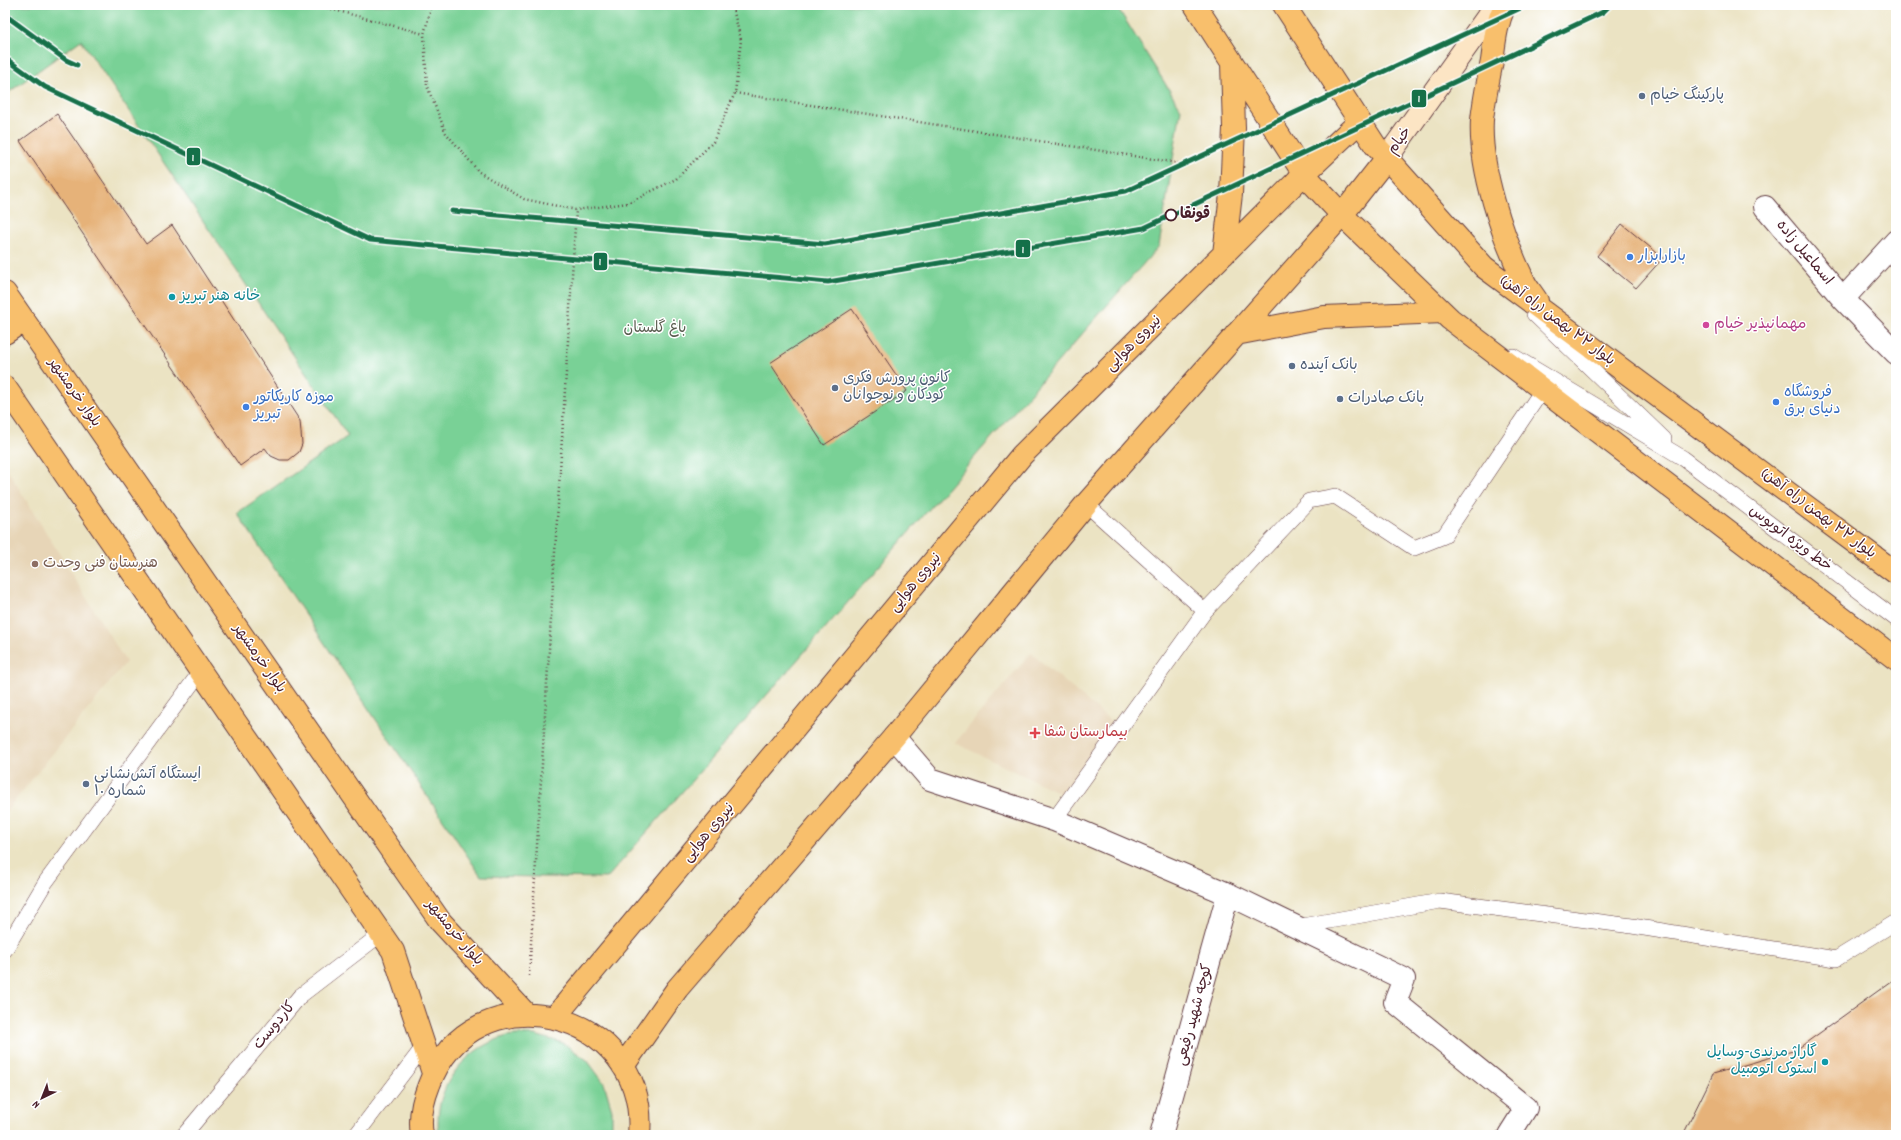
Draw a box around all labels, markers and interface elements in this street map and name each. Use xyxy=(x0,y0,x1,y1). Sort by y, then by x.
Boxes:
place label: پارکینگ خیام xyxy=(1650,85,1724,107)
line badge: 1 xyxy=(1411,89,1427,108)
marker: پارکینگ خیام xyxy=(1637,91,1647,101)
text: 1 xyxy=(1418,92,1420,108)
street label: خیام xyxy=(1382,123,1418,159)
line badge: 1 xyxy=(186,147,201,166)
text: 1 xyxy=(192,151,194,167)
place label: قونقا xyxy=(1180,204,1210,226)
marker: قونقا xyxy=(1164,208,1178,222)
street label: اسماعیل زاده xyxy=(1770,215,1838,291)
line badge: 1 xyxy=(1015,239,1031,258)
text: 1 xyxy=(1022,243,1024,259)
place label: بازارابزار xyxy=(1637,246,1686,268)
line badge: 1 xyxy=(593,252,608,271)
marker: بازارابزار xyxy=(1625,252,1635,262)
text: 1 xyxy=(599,255,601,271)
street label: بلوار ۲۲ بهمن (راه آهن) xyxy=(1495,270,1619,372)
place label: خانه هنر تبریز xyxy=(178,286,260,308)
marker: خانه هنر تبریز xyxy=(167,292,177,302)
street label: نیروی هوایی xyxy=(1101,311,1167,377)
place label: مهمانپذیر خیام xyxy=(1714,314,1806,336)
park label: باغ گلستان xyxy=(624,318,686,340)
marker: مهمانپذیر خیام xyxy=(1701,320,1711,330)
street label: بلوار خرمشهر xyxy=(41,352,106,432)
place label: بانک آینده xyxy=(1300,355,1358,377)
marker: بانک آینده xyxy=(1287,361,1297,371)
place label: کانون پرورش فکری کودکان و نوجوانان xyxy=(843,368,951,407)
place label: فروشگاه دنیای برق xyxy=(1784,382,1840,421)
marker: کانون پرورش فکری کودکان و نوجوانان xyxy=(830,383,840,393)
place label: موزه کاریکاتور تبریز xyxy=(252,387,334,426)
place label: بانک صادرات xyxy=(1348,388,1424,410)
marker: بانک صادرات xyxy=(1335,394,1345,404)
marker: فروشگاه دنیای برق xyxy=(1771,397,1781,407)
marker: موزه کاریکاتور تبریز xyxy=(241,402,251,412)
street label: بلوار ۲۲ بهمن (راه آهن) xyxy=(1756,463,1880,565)
street label: خط ویژه اتوبوس xyxy=(1744,500,1836,578)
street label: نیروی هوایی xyxy=(885,548,947,618)
place label: هنرستان فنی وحدت xyxy=(43,553,158,575)
marker: هنرستان فنی وحدت xyxy=(30,559,40,569)
street label: بلوار خرمشهر xyxy=(226,618,291,698)
place label: بیمارستان شفا xyxy=(1044,722,1128,744)
marker: بیمارستان شفا xyxy=(1029,727,1041,739)
place label: ایستگاه آتش‌نشانی شماره ۱۰ xyxy=(94,764,201,803)
marker: ایستگاه آتش‌نشانی شماره ۱۰ xyxy=(81,779,91,789)
street label: نیروی هوایی xyxy=(678,798,740,868)
street label: بلوار خرمشهر xyxy=(418,894,488,971)
street label: کوچه شهید رفیعی xyxy=(1171,962,1219,1068)
street label: کاردوست xyxy=(248,997,302,1055)
place label: گاراژ مرندی-وسایل استوک اتومبیل xyxy=(1707,1042,1817,1081)
marker: گاراژ مرندی-وسایل استوک اتومبیل xyxy=(1820,1057,1830,1067)
north arrow xyxy=(22,1078,62,1118)
text: N xyxy=(29,1096,44,1112)

